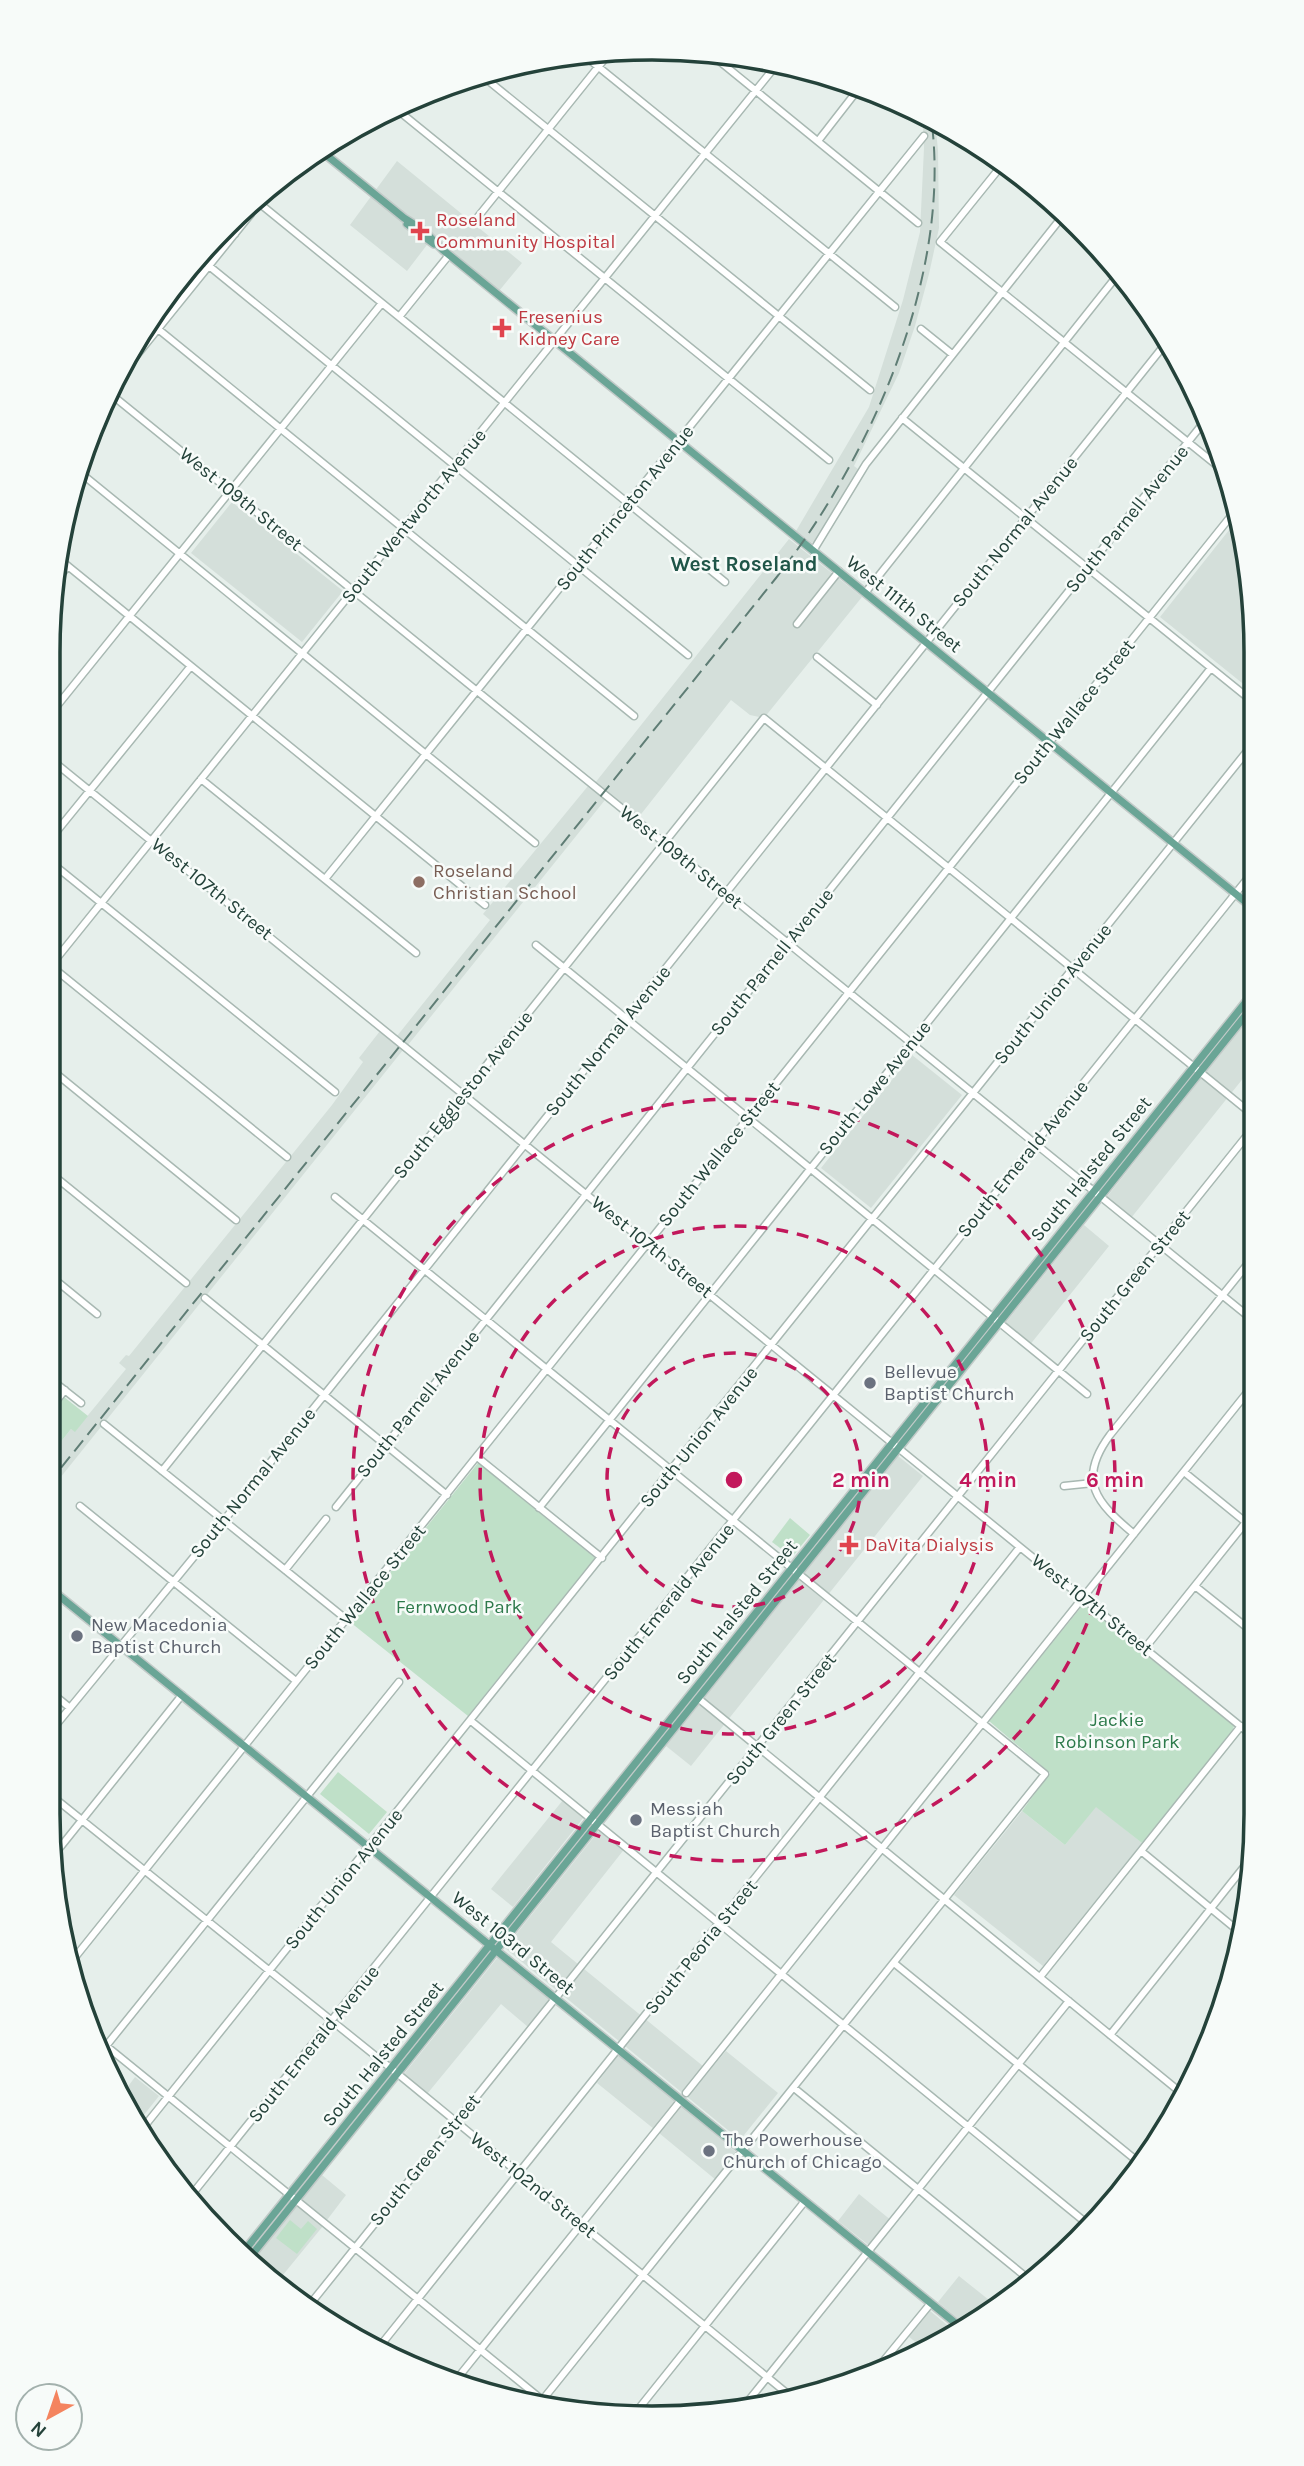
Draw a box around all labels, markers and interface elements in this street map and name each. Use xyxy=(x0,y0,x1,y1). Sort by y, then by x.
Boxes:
place label: Roseland Community Hospital xyxy=(436,209,615,253)
marker: Roseland Community Hospital xyxy=(410,221,430,241)
place label: Fresenius Kidney Care xyxy=(518,306,620,350)
marker: Fresenius Kidney Care xyxy=(492,318,512,338)
street label: South Princeton Avenue xyxy=(551,421,699,595)
street label: South Wentworth Avenue xyxy=(337,424,491,608)
street label: South Parnell Avenue xyxy=(1061,441,1193,597)
street label: West 109th Street xyxy=(175,443,307,555)
street label: South Normal Avenue xyxy=(948,452,1082,612)
street label: West 111th Street xyxy=(842,551,966,657)
district label: West Roseland xyxy=(670,552,818,576)
street label: South Wallace Street xyxy=(1009,635,1139,789)
street label: West 109th Street xyxy=(615,801,747,913)
street label: West 107th Street xyxy=(147,833,277,945)
place label: Roseland Christian School xyxy=(433,860,577,904)
marker: Roseland Christian School xyxy=(411,874,427,890)
street label: South Parnell Avenue xyxy=(706,884,838,1040)
street label: South Union Avenue xyxy=(989,919,1117,1069)
street label: South Normal Avenue xyxy=(541,961,675,1121)
street label: South Eggleston Avenue xyxy=(388,1007,538,1183)
street label: South Lowe Avenue xyxy=(814,1016,936,1160)
street label: South Emerald Avenue xyxy=(953,1076,1093,1242)
street label: South Wallace Street xyxy=(654,1077,784,1231)
street label: South Halsted Street xyxy=(1026,1092,1156,1246)
street label: West 107th Street xyxy=(587,1191,717,1303)
street label: South Green Street xyxy=(1075,1206,1195,1346)
street label: South Parnell Avenue xyxy=(352,1326,484,1482)
place label: Bellevue Baptist Church xyxy=(884,1361,1015,1405)
street label: South Union Avenue xyxy=(635,1362,763,1512)
marker: Bellevue Baptist Church xyxy=(862,1375,878,1391)
street label: South Normal Avenue xyxy=(186,1403,320,1563)
centre of rings xyxy=(722,1468,746,1492)
text: 2 min xyxy=(832,1468,890,1492)
text: 4 min xyxy=(959,1468,1017,1492)
text: 6 min xyxy=(1086,1468,1144,1492)
street label: South Emerald Avenue xyxy=(599,1519,739,1685)
street label: South Wallace Street xyxy=(300,1520,430,1674)
place label: DaVita Dialysis xyxy=(865,1534,994,1556)
street label: South Halsted Street xyxy=(672,1535,802,1689)
marker: DaVita Dialysis xyxy=(839,1535,859,1555)
street label: West 107th Street xyxy=(1027,1549,1157,1661)
park label: Fernwood Park xyxy=(396,1596,522,1618)
place label: New Macedonia Baptist Church xyxy=(91,1614,227,1658)
marker: New Macedonia Baptist Church xyxy=(69,1628,85,1644)
street label: South Green Street xyxy=(721,1649,841,1789)
park label: Jackie Robinson Park xyxy=(1054,1709,1180,1753)
place label: Messiah Baptist Church xyxy=(650,1798,781,1842)
street label: South Union Avenue xyxy=(280,1804,408,1954)
marker: Messiah Baptist Church xyxy=(628,1812,644,1828)
street label: South Peoria Street xyxy=(640,1875,762,2019)
street label: West 103rd Street xyxy=(447,1887,579,1999)
street label: South Emerald Avenue xyxy=(244,1961,384,2127)
street label: South Halsted Street xyxy=(318,1977,448,2131)
street label: South Green Street xyxy=(365,2090,485,2230)
street label: West 102nd Street xyxy=(466,2127,600,2243)
place label: The Powerhouse Church of Chicago xyxy=(723,2129,882,2173)
marker: The Powerhouse Church of Chicago xyxy=(701,2143,717,2159)
north arrow xyxy=(14,2382,84,2452)
text: N xyxy=(26,2416,51,2442)

